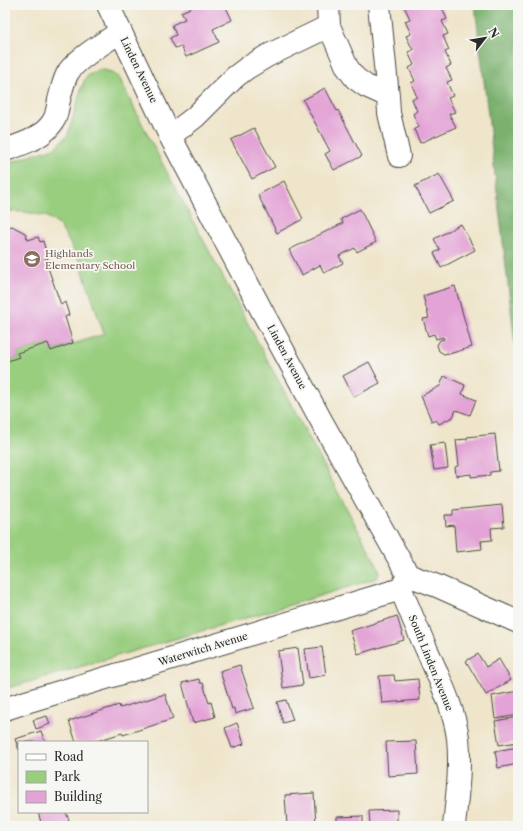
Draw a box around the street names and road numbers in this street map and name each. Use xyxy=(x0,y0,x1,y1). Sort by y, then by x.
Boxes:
street label: Linden Avenue xyxy=(117,35,161,105)
street label: Linden Avenue xyxy=(264,322,310,392)
street label: South Linden Avenue xyxy=(406,613,456,713)
street label: Waterwitch Avenue xyxy=(156,629,250,669)

